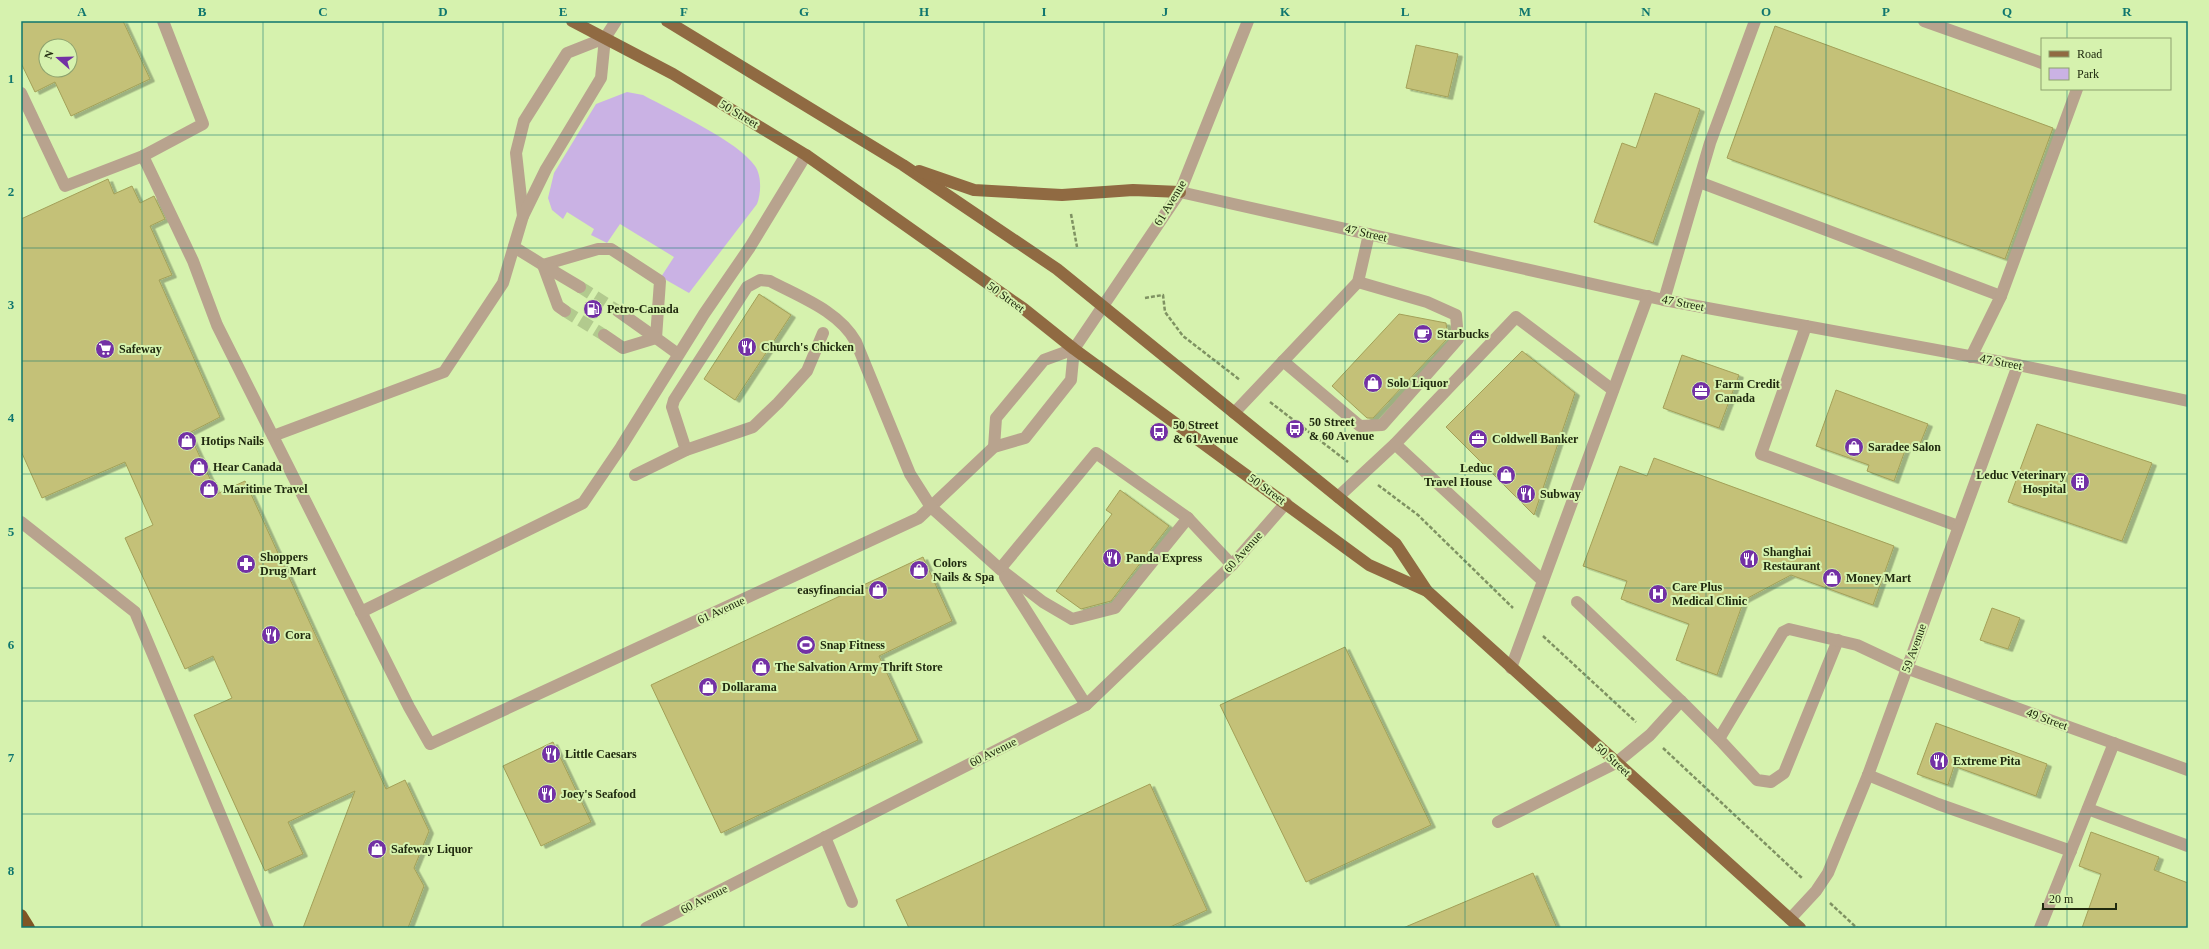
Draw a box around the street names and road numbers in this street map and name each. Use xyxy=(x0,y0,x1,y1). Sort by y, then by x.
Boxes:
street label: 50 Street xyxy=(717,97,762,131)
street label: 61 Avenue xyxy=(1151,178,1189,228)
street label: 47 Street xyxy=(1343,221,1389,245)
street label: 50 Street xyxy=(984,279,1028,316)
street label: 47 Street xyxy=(1661,292,1706,314)
street label: 47 Street xyxy=(1979,351,2024,373)
street label: 50 Street xyxy=(1245,471,1289,508)
street label: 60 Avenue xyxy=(1221,528,1265,576)
street label: 61 Avenue xyxy=(695,593,747,627)
street label: 59 Avenue xyxy=(1899,622,1929,674)
street label: 49 Street xyxy=(2024,705,2070,733)
street label: 60 Avenue xyxy=(967,734,1019,770)
street label: 50 Street xyxy=(1592,740,1634,780)
street label: 60 Avenue xyxy=(678,881,730,917)

